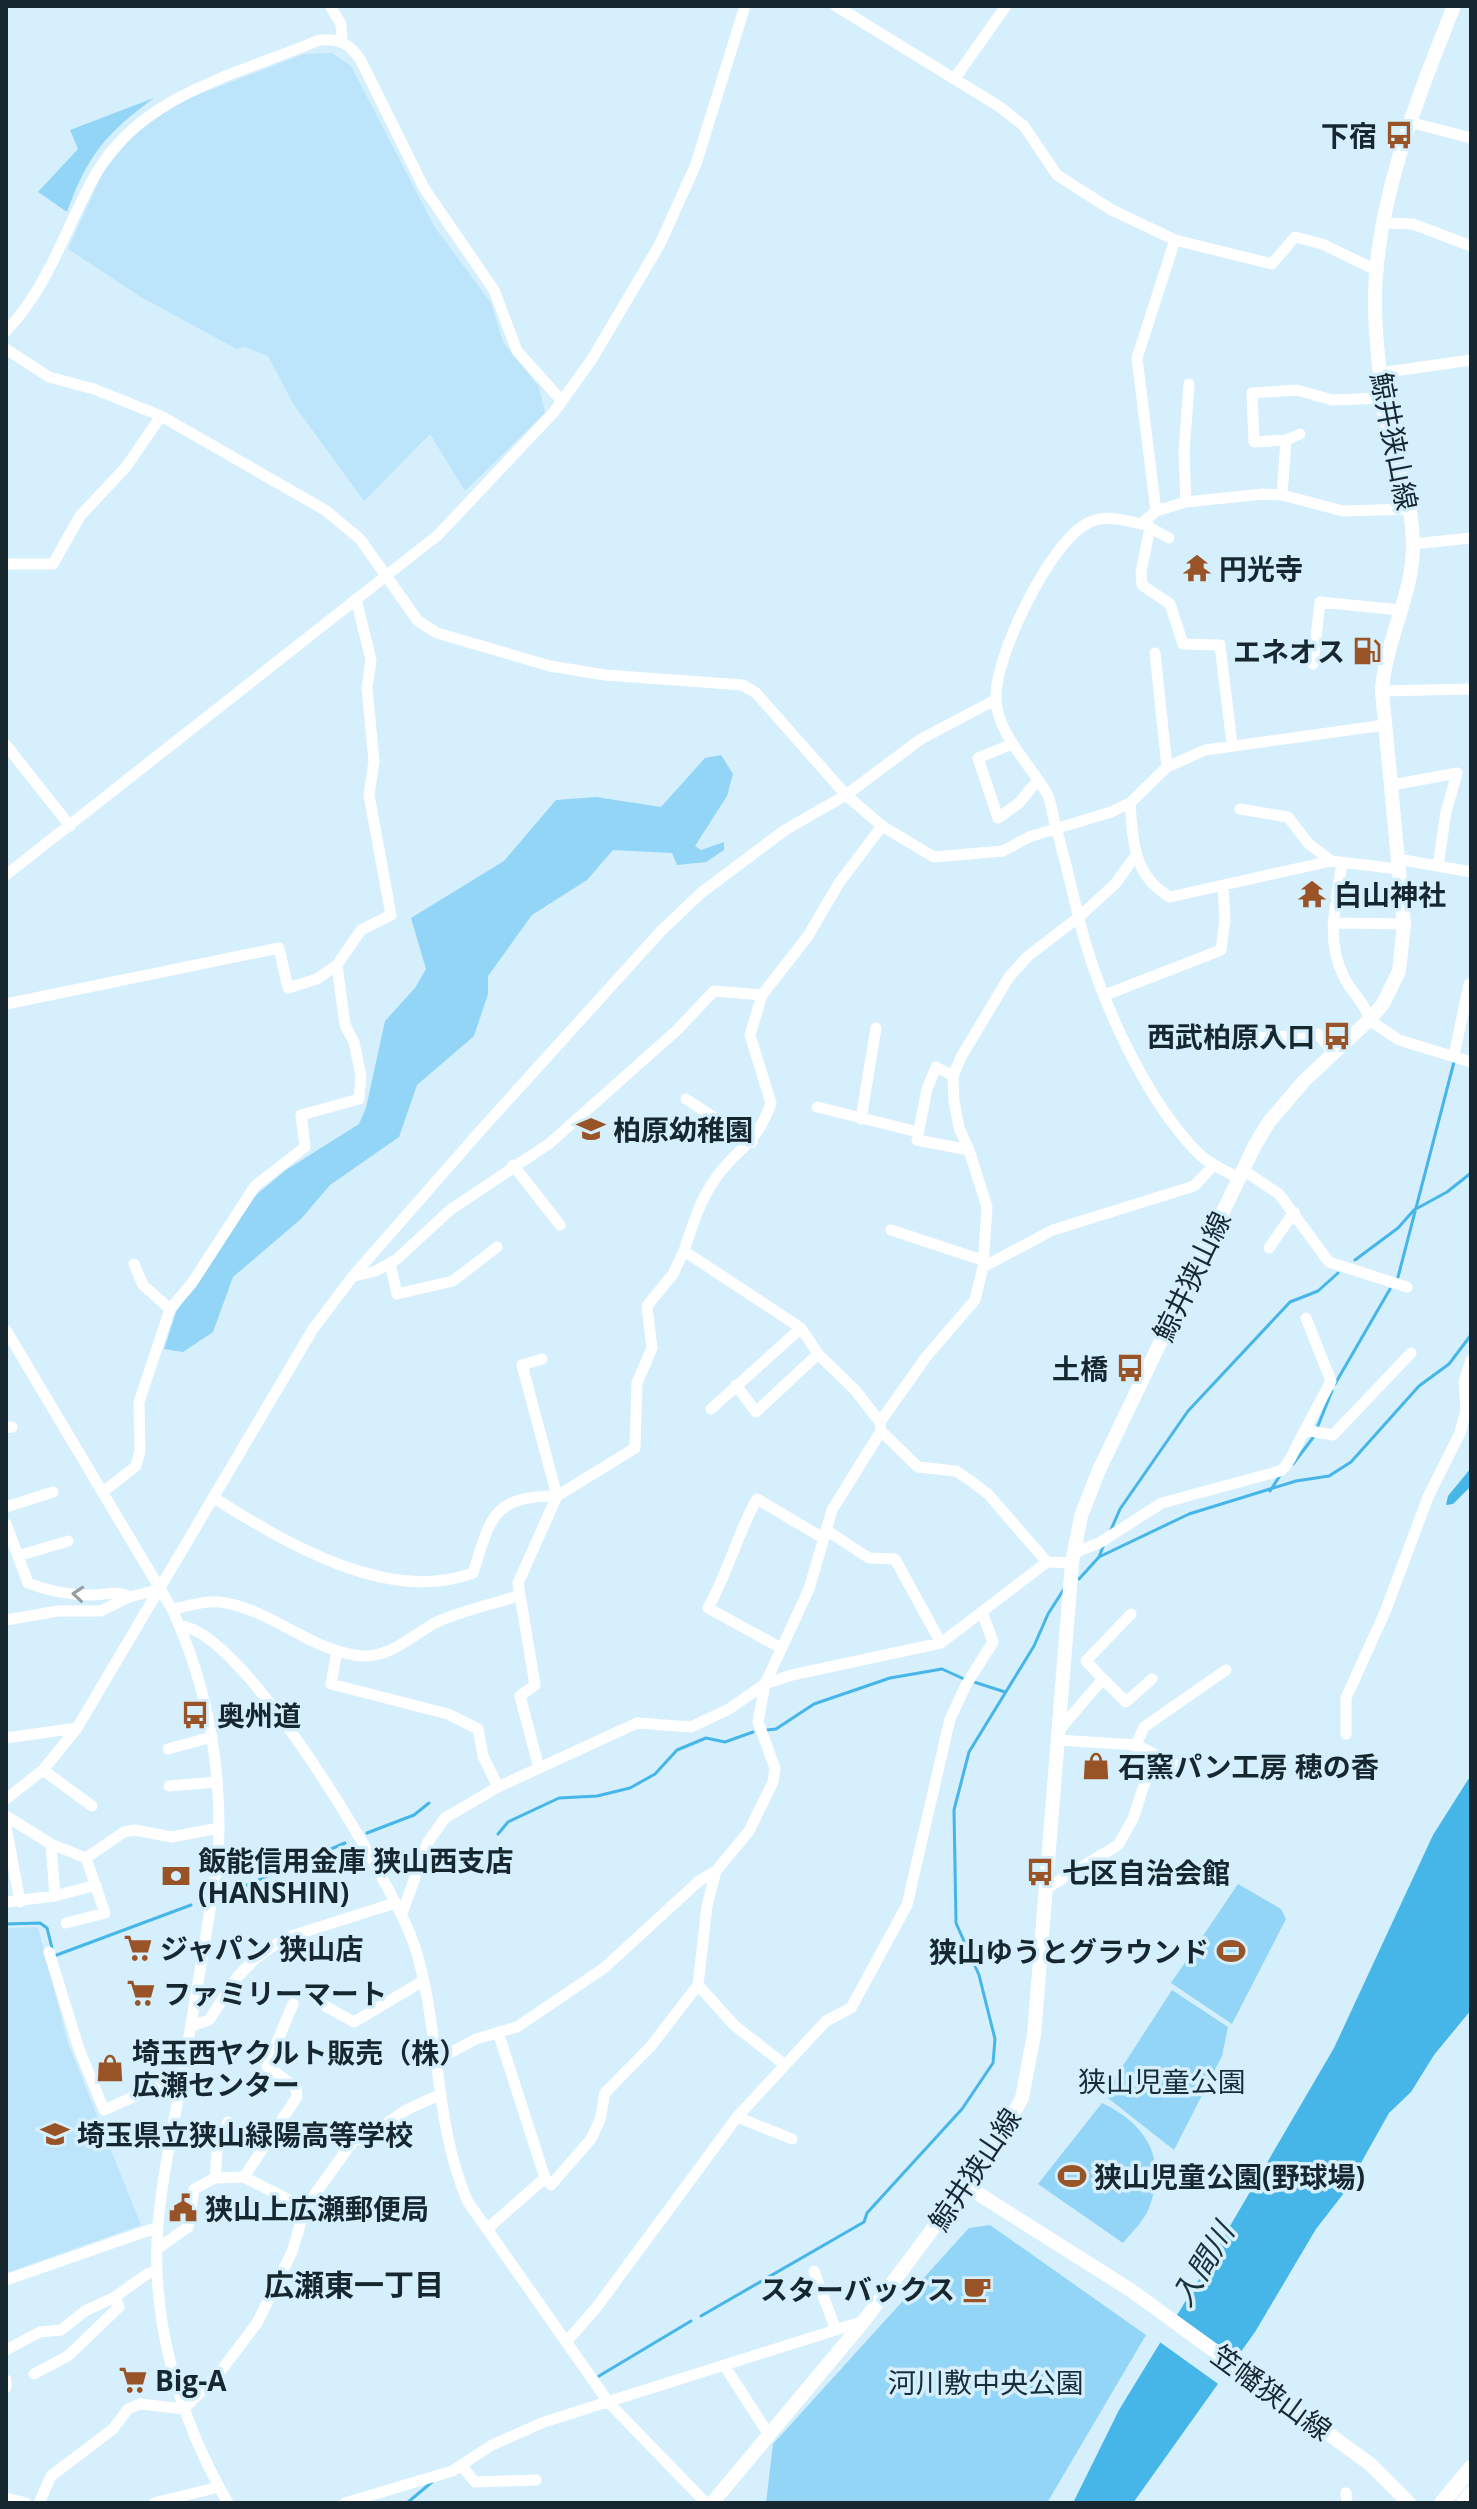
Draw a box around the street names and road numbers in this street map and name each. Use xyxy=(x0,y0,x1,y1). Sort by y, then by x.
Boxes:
street label: 鯨井狭山線 xyxy=(1363,369,1427,513)
street label: 鯨井狭山線 xyxy=(1143,1205,1239,1347)
street label: 鯨井狭山線 xyxy=(919,2100,1029,2238)
street label: 笠幡狭山線 xyxy=(1204,2335,1340,2449)

